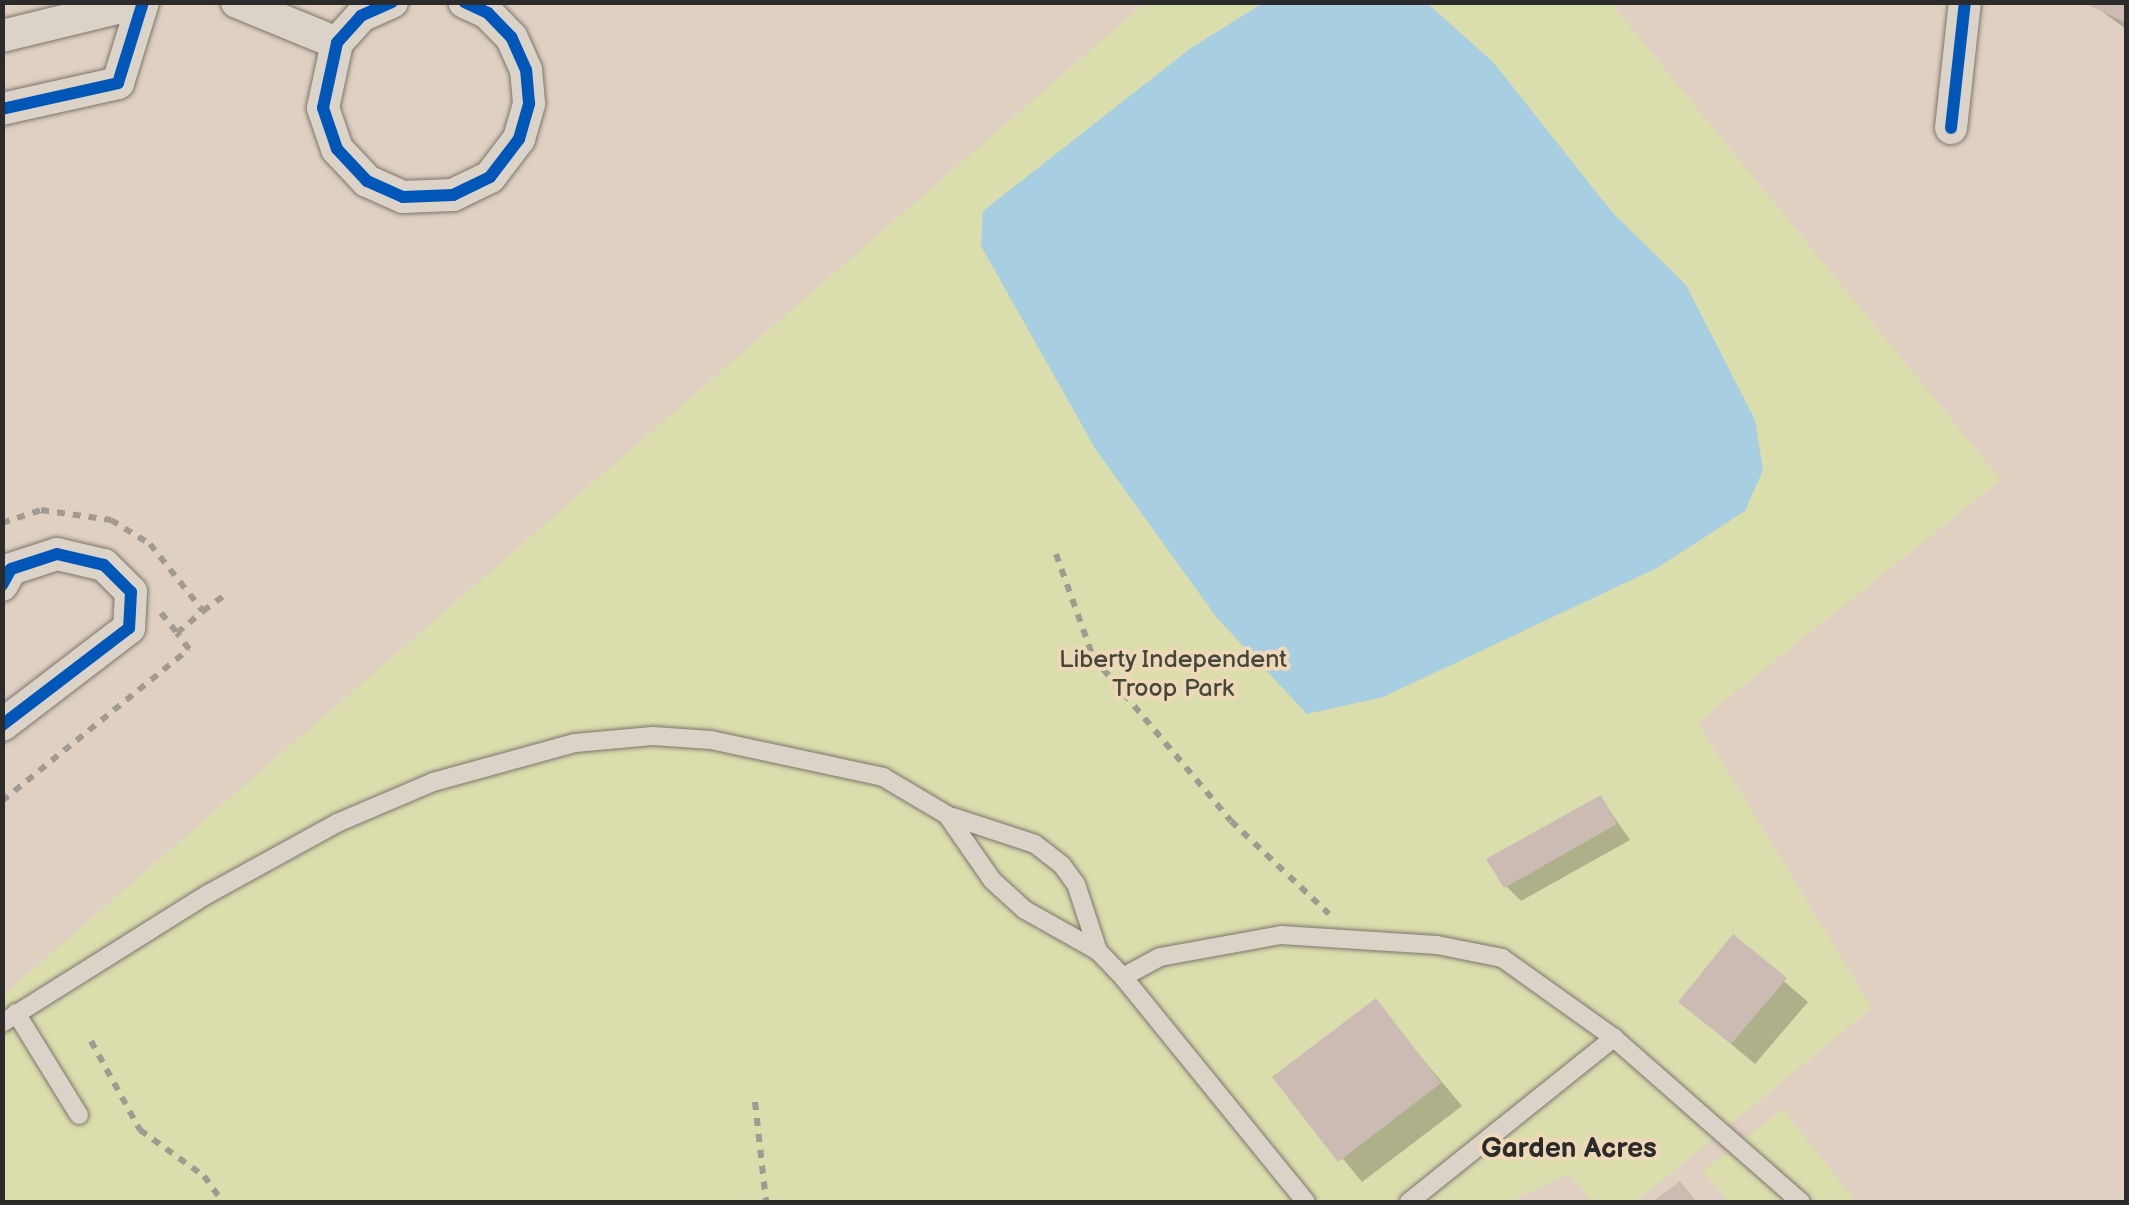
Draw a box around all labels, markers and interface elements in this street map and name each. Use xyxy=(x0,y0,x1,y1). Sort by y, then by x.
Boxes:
park label: Liberty Independent Troop Park xyxy=(1058,646,1288,705)
district label: Garden Acres xyxy=(1481,1132,1657,1166)

